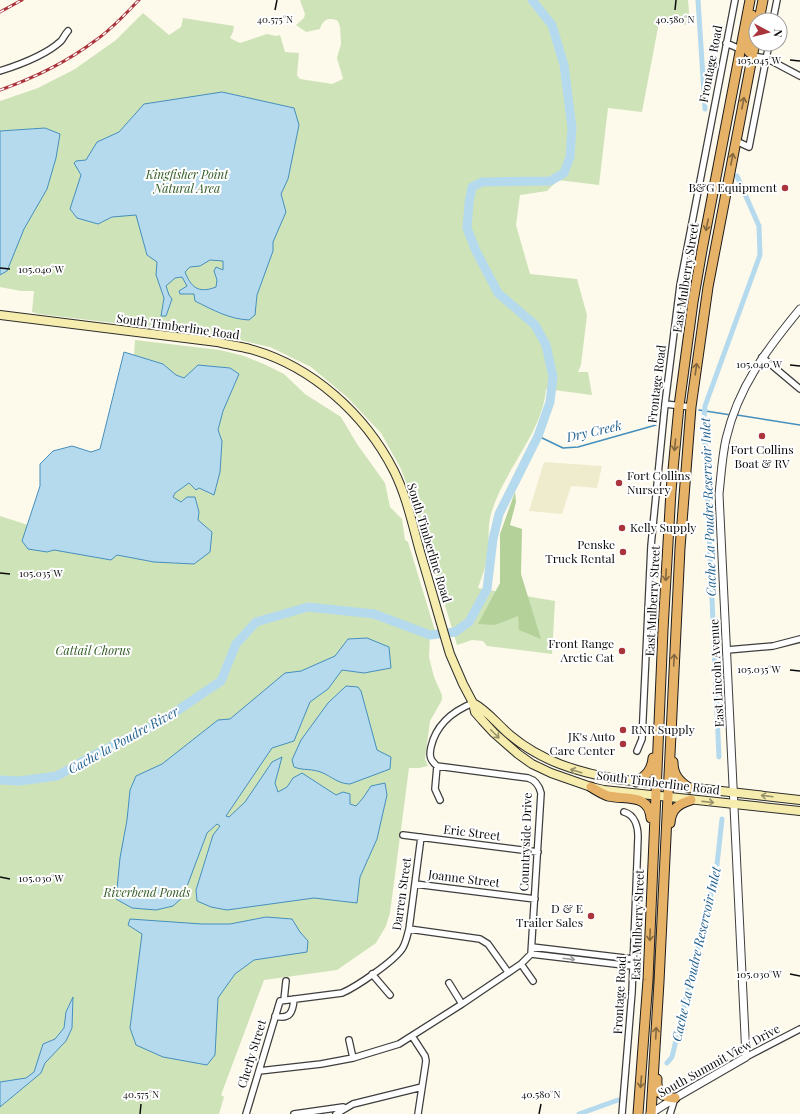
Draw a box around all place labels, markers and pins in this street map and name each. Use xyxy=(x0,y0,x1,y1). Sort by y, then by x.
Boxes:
place label: B&G Equipment xyxy=(688,179,778,195)
marker: B&G Equipment xyxy=(780,183,790,193)
marker: Fort Collins Boat & RV xyxy=(757,431,767,441)
place label: Fort Collins Boat & RV xyxy=(730,441,794,471)
place label: Fort Collins Nursery xyxy=(627,467,690,497)
marker: Fort Collins Nursery xyxy=(614,478,624,488)
place label: Kelly Supply xyxy=(630,519,696,535)
marker: Kelly Supply xyxy=(617,523,627,533)
place label: Penske Truck Rental xyxy=(545,536,616,566)
marker: Penske Truck Rental xyxy=(618,547,628,557)
place label: Front Range Arctic Cat xyxy=(548,635,615,665)
marker: Front Range Arctic Cat xyxy=(617,646,627,656)
place label: RNR Supply xyxy=(631,721,695,737)
marker: RNR Supply xyxy=(618,725,628,735)
place label: JK's Auto Care Center xyxy=(549,728,616,758)
marker: JK's Auto Care Center xyxy=(618,739,628,749)
place label: D & E Trailer Sales xyxy=(516,900,583,930)
marker: D & E Trailer Sales xyxy=(586,911,596,921)

